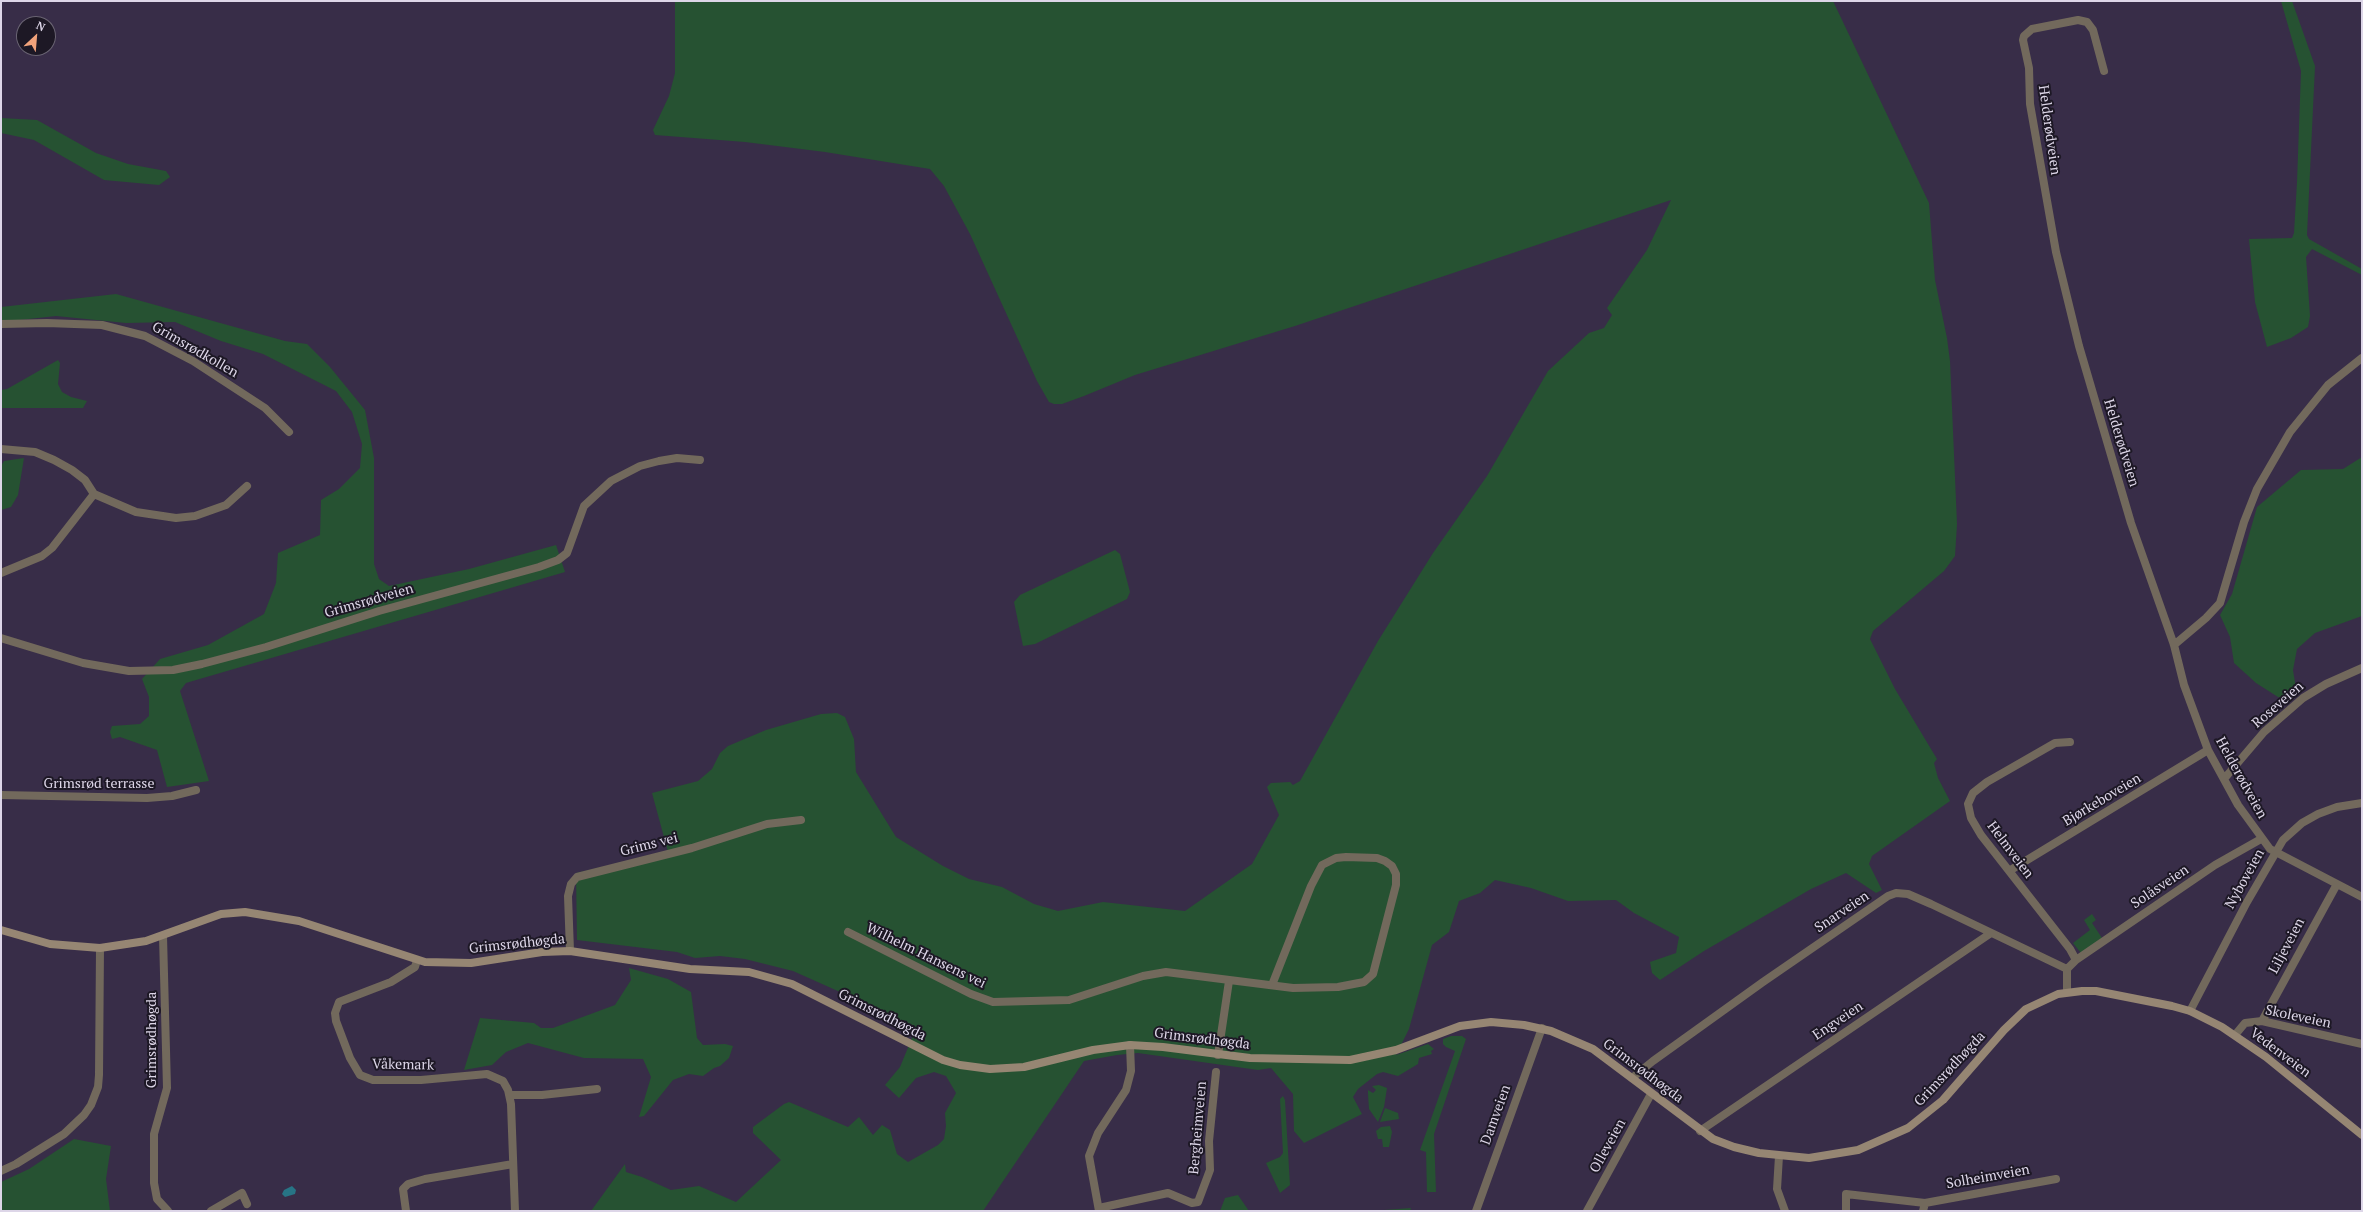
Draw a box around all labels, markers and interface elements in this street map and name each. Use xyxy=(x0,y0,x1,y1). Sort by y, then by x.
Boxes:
north arrow xyxy=(16,16,56,56)
text: N xyxy=(34,18,48,34)
street label: Helderødveien xyxy=(2034,84,2064,176)
street label: Grimsrødkollen xyxy=(149,319,241,381)
street label: Helderødveien xyxy=(2100,397,2142,489)
street label: Grimsrødveien xyxy=(323,580,415,622)
street label: Roseveien xyxy=(2249,678,2307,732)
street label: Helderødveien xyxy=(2212,734,2270,822)
street label: Bjørkeboveien xyxy=(2060,770,2144,830)
street label: Grimsrød terrasse xyxy=(44,776,154,792)
street label: Helmveien xyxy=(1983,818,2037,882)
street label: Grims vei xyxy=(618,830,680,860)
street label: Nyboveien xyxy=(2222,846,2268,912)
street label: Solåsveien xyxy=(2128,862,2192,912)
street label: Snarveien xyxy=(1812,888,1872,936)
street label: Liljeveien xyxy=(2265,915,2309,977)
street label: Wilhelm Hansens vei xyxy=(863,920,989,992)
street label: Grimsrødhøgda xyxy=(468,931,566,957)
street label: Grimsrødhøgda xyxy=(835,986,929,1044)
street label: Grimsrødhøgda xyxy=(144,992,160,1088)
street label: Engveien xyxy=(1810,998,1866,1044)
street label: Skoleveien xyxy=(2264,1002,2332,1032)
street label: Grimsrødhøgda xyxy=(1153,1025,1251,1053)
street label: Vedenveien xyxy=(2246,1025,2314,1081)
street label: Grimsrødhøgda xyxy=(1911,1028,1989,1110)
street label: Grimsrødhøgda xyxy=(1599,1035,1687,1107)
street label: Våkemark xyxy=(372,1056,434,1074)
street label: Bergheimveien xyxy=(1186,1081,1210,1175)
street label: Damveien xyxy=(1477,1083,1515,1147)
street label: Olleveien xyxy=(1586,1116,1630,1176)
street label: Solheimveien xyxy=(1945,1161,2031,1193)

